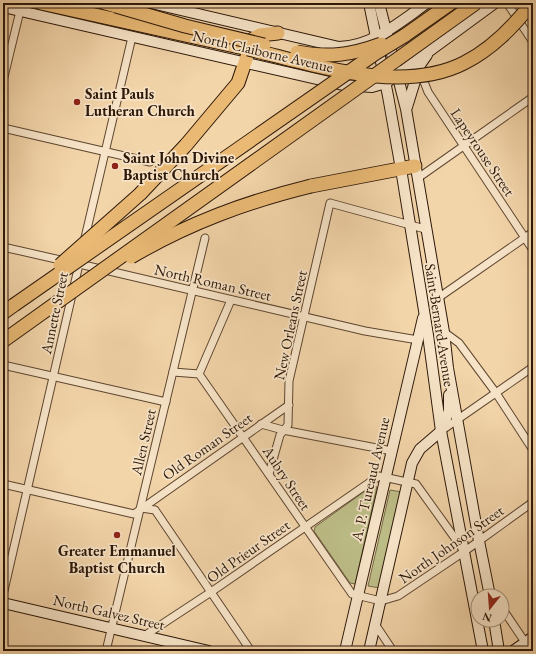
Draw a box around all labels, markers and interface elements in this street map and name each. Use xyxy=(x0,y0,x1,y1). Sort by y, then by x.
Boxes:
street label: North Claiborne Avenue xyxy=(191,26,335,76)
place label: Saint Pauls Lutheran Church xyxy=(85,84,195,120)
marker: Saint Pauls Lutheran Church xyxy=(72,97,82,107)
street label: Lapeyrouse Street xyxy=(447,104,520,200)
place label: Saint John Divine Baptist Church xyxy=(123,148,234,184)
marker: Saint John Divine Baptist Church xyxy=(110,161,120,171)
street label: North Roman Street xyxy=(153,259,274,305)
street label: Saint Bernard Avenue xyxy=(421,262,459,388)
street label: New Orleans Street xyxy=(269,268,311,382)
street label: Annette Street xyxy=(36,270,72,357)
street label: Allen Street xyxy=(126,407,160,478)
street label: Old Roman Street xyxy=(158,408,256,484)
street label: A. P. Tureaud Avenue xyxy=(346,415,394,544)
street label: Aubry Street xyxy=(258,441,316,514)
street label: North Johnson Street xyxy=(395,501,507,587)
street label: Old Prieur Street xyxy=(203,515,294,587)
marker: Greater Emmanuel Baptist Church xyxy=(112,530,122,540)
place label: Greater Emmanuel Baptist Church xyxy=(58,541,177,577)
north arrow xyxy=(470,588,510,628)
street label: North Galvez Street xyxy=(51,590,167,634)
text: N xyxy=(481,610,493,626)

